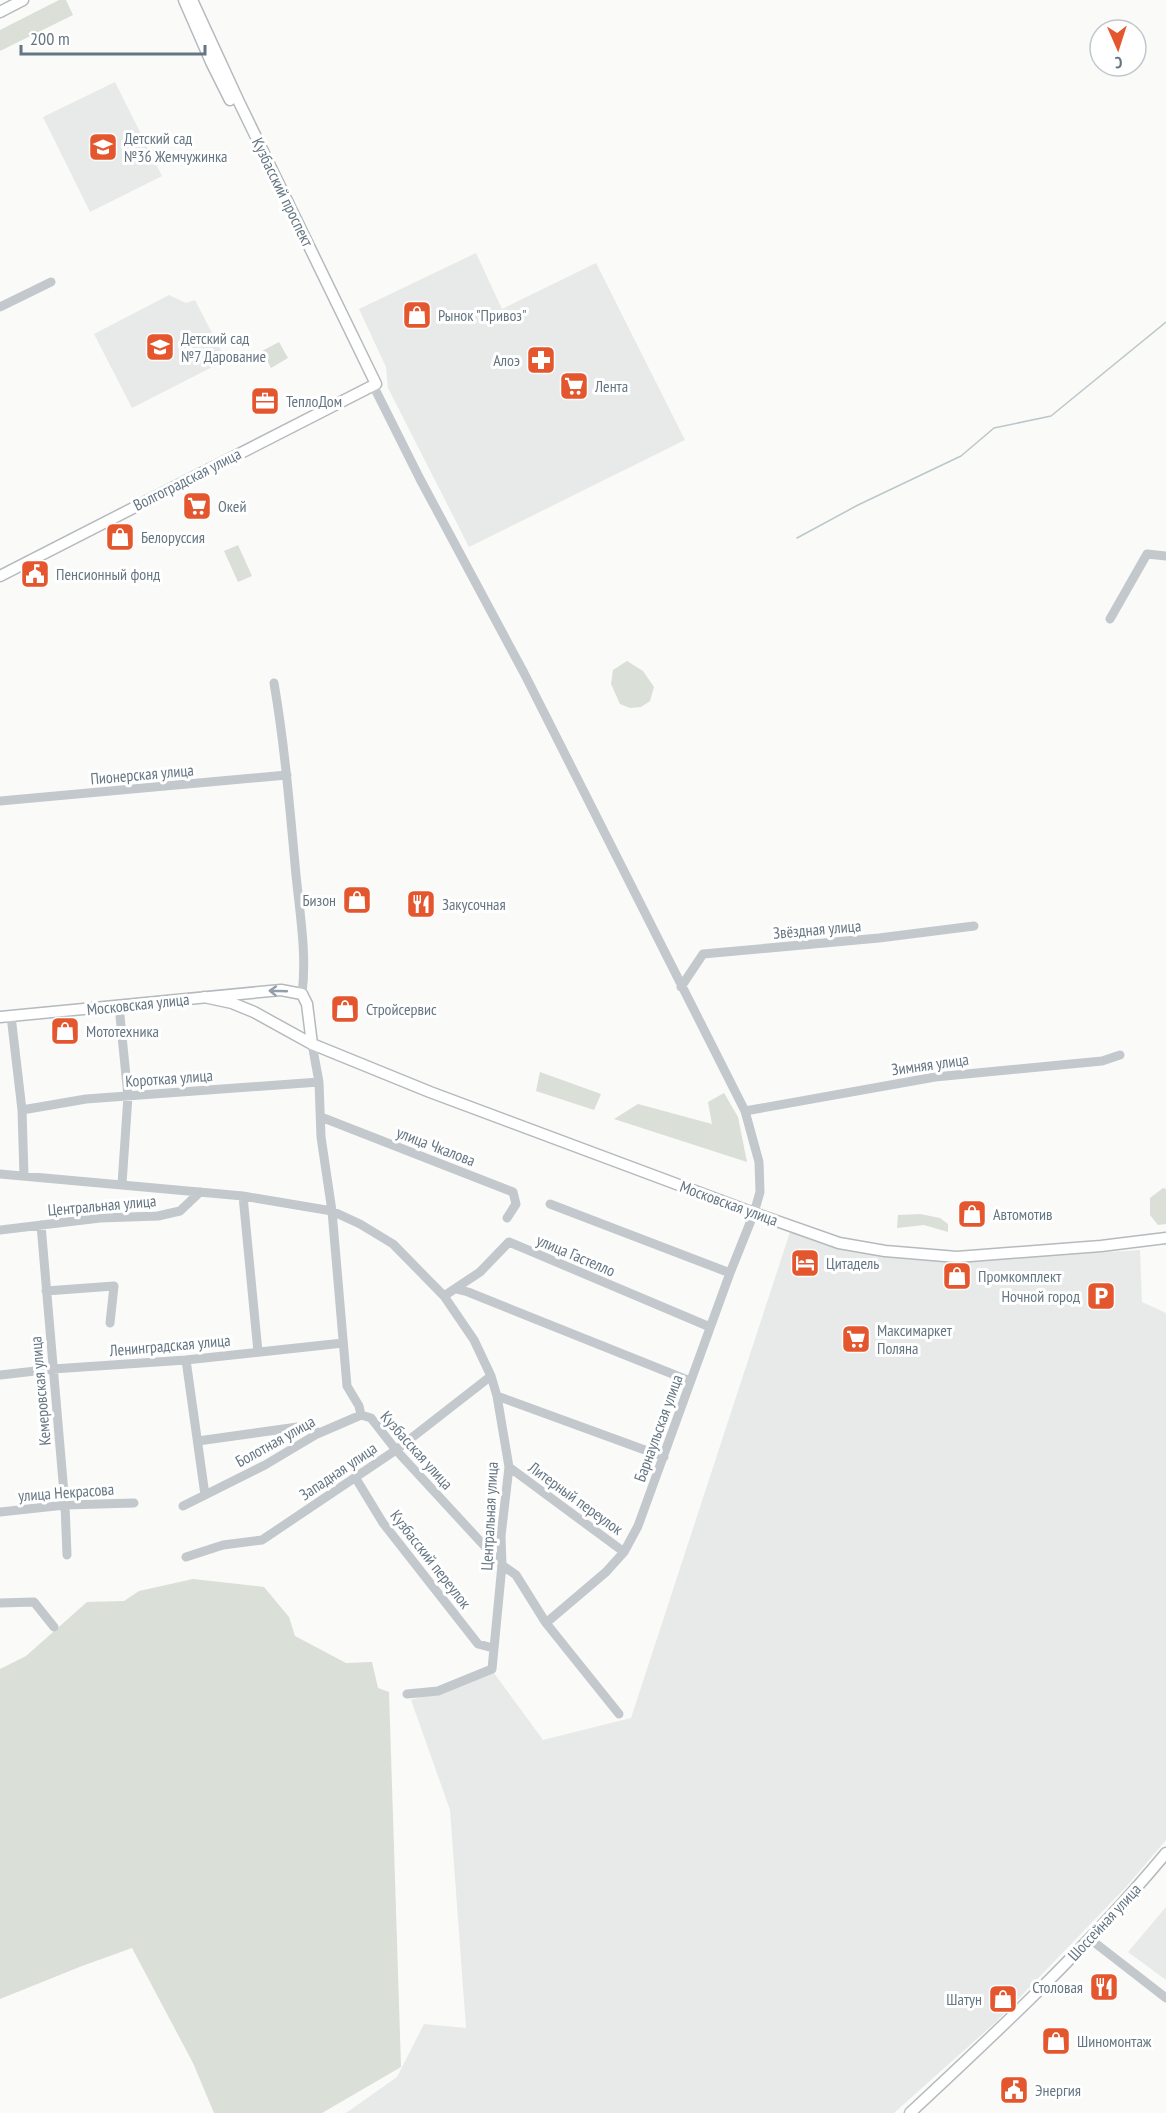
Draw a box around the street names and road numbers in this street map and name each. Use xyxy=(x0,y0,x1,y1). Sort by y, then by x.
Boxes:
street label: Кузбасский проспект xyxy=(248,134,318,251)
street label: Волгоградская улица xyxy=(130,443,244,515)
street label: Пионерская улица xyxy=(90,760,194,788)
street label: Звёздная улица xyxy=(772,915,862,943)
street label: Московская улица xyxy=(86,989,190,1019)
street label: Зимняя улица xyxy=(890,1049,970,1079)
street label: Короткая улица xyxy=(125,1065,213,1091)
street label: улица Чкалова xyxy=(394,1122,478,1170)
street label: Московская улица xyxy=(677,1176,781,1230)
street label: Центральная улица xyxy=(47,1190,157,1220)
street label: улица Гастелло xyxy=(534,1229,618,1281)
street label: Ленинградская улица xyxy=(108,1330,231,1360)
street label: Кемеровская улица xyxy=(25,1336,55,1446)
street label: Барнаульская улица xyxy=(629,1372,687,1484)
street label: Кузбасская улица xyxy=(377,1407,457,1493)
street label: Болотная улица xyxy=(232,1411,318,1471)
street label: Западная улица xyxy=(295,1438,381,1504)
street label: Литерный переулок xyxy=(524,1456,628,1539)
street label: Центральная улица xyxy=(476,1461,502,1571)
street label: улица Некрасова xyxy=(17,1479,115,1505)
street label: Кузбасский переулок xyxy=(386,1506,476,1613)
street label: Шоссейная улица xyxy=(1063,1879,1145,1965)

